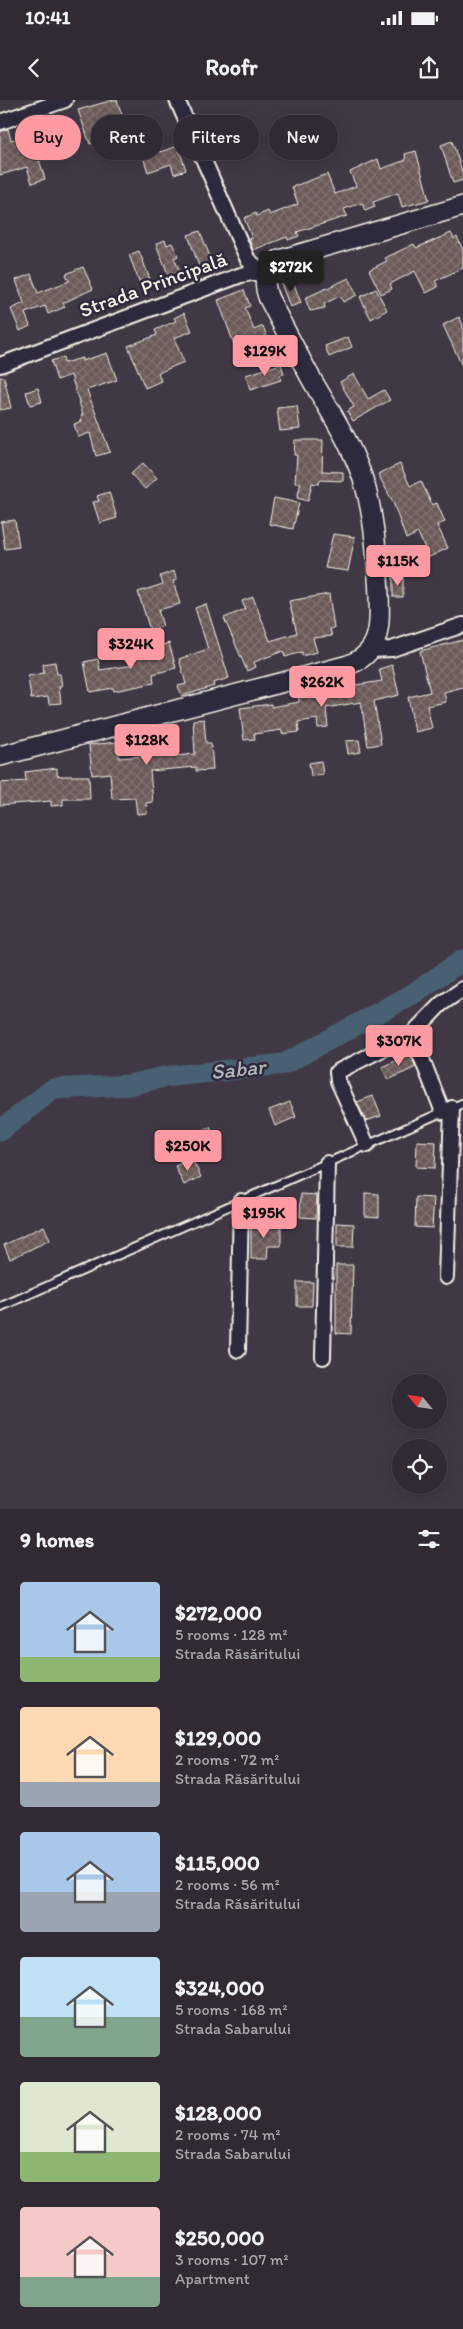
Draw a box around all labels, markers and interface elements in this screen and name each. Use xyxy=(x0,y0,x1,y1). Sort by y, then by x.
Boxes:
text: 10:41 xyxy=(25,6,70,29)
icon: back xyxy=(20,54,48,82)
text: Roofr xyxy=(205,54,258,81)
icon: share xyxy=(415,54,443,82)
chip: Buy xyxy=(15,115,81,160)
chip: Rent xyxy=(91,115,163,160)
chip: Filters xyxy=(173,115,259,160)
chip: New xyxy=(269,115,338,160)
street label: Strada Principală xyxy=(76,246,230,322)
pin: $272K xyxy=(256,250,326,293)
text: $272K xyxy=(269,257,313,276)
pin: $129K xyxy=(230,334,300,377)
text: $129K xyxy=(244,341,286,360)
pin: $115K xyxy=(363,544,433,587)
text: $115K xyxy=(377,551,419,570)
pin: $324K xyxy=(96,628,166,670)
text: $324K xyxy=(108,634,154,653)
pin: $262K xyxy=(287,666,357,708)
text: $262K xyxy=(300,672,344,691)
pin: $128K xyxy=(112,724,182,766)
text: $128K xyxy=(126,730,168,749)
pin: $307K xyxy=(364,1024,434,1067)
text: $307K xyxy=(377,1031,421,1050)
water label: Sabar xyxy=(210,1052,269,1085)
pin: $250K xyxy=(153,1130,223,1172)
text: $250K xyxy=(165,1136,211,1155)
pin: $195K xyxy=(229,1196,299,1239)
text: $195K xyxy=(243,1203,285,1222)
north arrow xyxy=(392,1374,448,1429)
map controls xyxy=(392,1374,447,1494)
button: locate xyxy=(392,1439,447,1494)
icon: filters xyxy=(415,1525,443,1553)
text: 9 homes xyxy=(20,1527,94,1552)
text: $272,000 xyxy=(175,1600,262,1625)
icon: home xyxy=(60,1602,120,1662)
text: 5 rooms · 128 m² xyxy=(175,1625,287,1644)
text: Strada Răsăritului xyxy=(175,1644,300,1663)
text: $129,000 xyxy=(175,1725,261,1750)
icon: home xyxy=(60,1727,120,1787)
text: 2 rooms · 72 m² xyxy=(175,1750,279,1769)
text: Strada Răsăritului xyxy=(175,1769,300,1788)
text: $115,000 xyxy=(175,1850,260,1875)
icon: home xyxy=(60,1852,120,1912)
text: 2 rooms · 56 m² xyxy=(175,1875,280,1894)
text: Strada Răsăritului xyxy=(175,1894,300,1913)
text: $324,000 xyxy=(175,1975,265,2000)
icon: home xyxy=(60,1977,120,2037)
text: 5 rooms · 168 m² xyxy=(175,2000,288,2019)
text: Strada Sabarului xyxy=(175,2019,291,2038)
text: $128,000 xyxy=(175,2100,262,2125)
icon: home xyxy=(60,2102,120,2162)
text: 2 rooms · 74 m² xyxy=(175,2125,280,2144)
text: Strada Sabarului xyxy=(175,2144,291,2163)
text: $250,000 xyxy=(175,2225,264,2250)
icon: home xyxy=(60,2227,120,2287)
text: 3 rooms · 107 m² xyxy=(175,2250,288,2269)
text: Apartment xyxy=(175,2269,250,2288)

